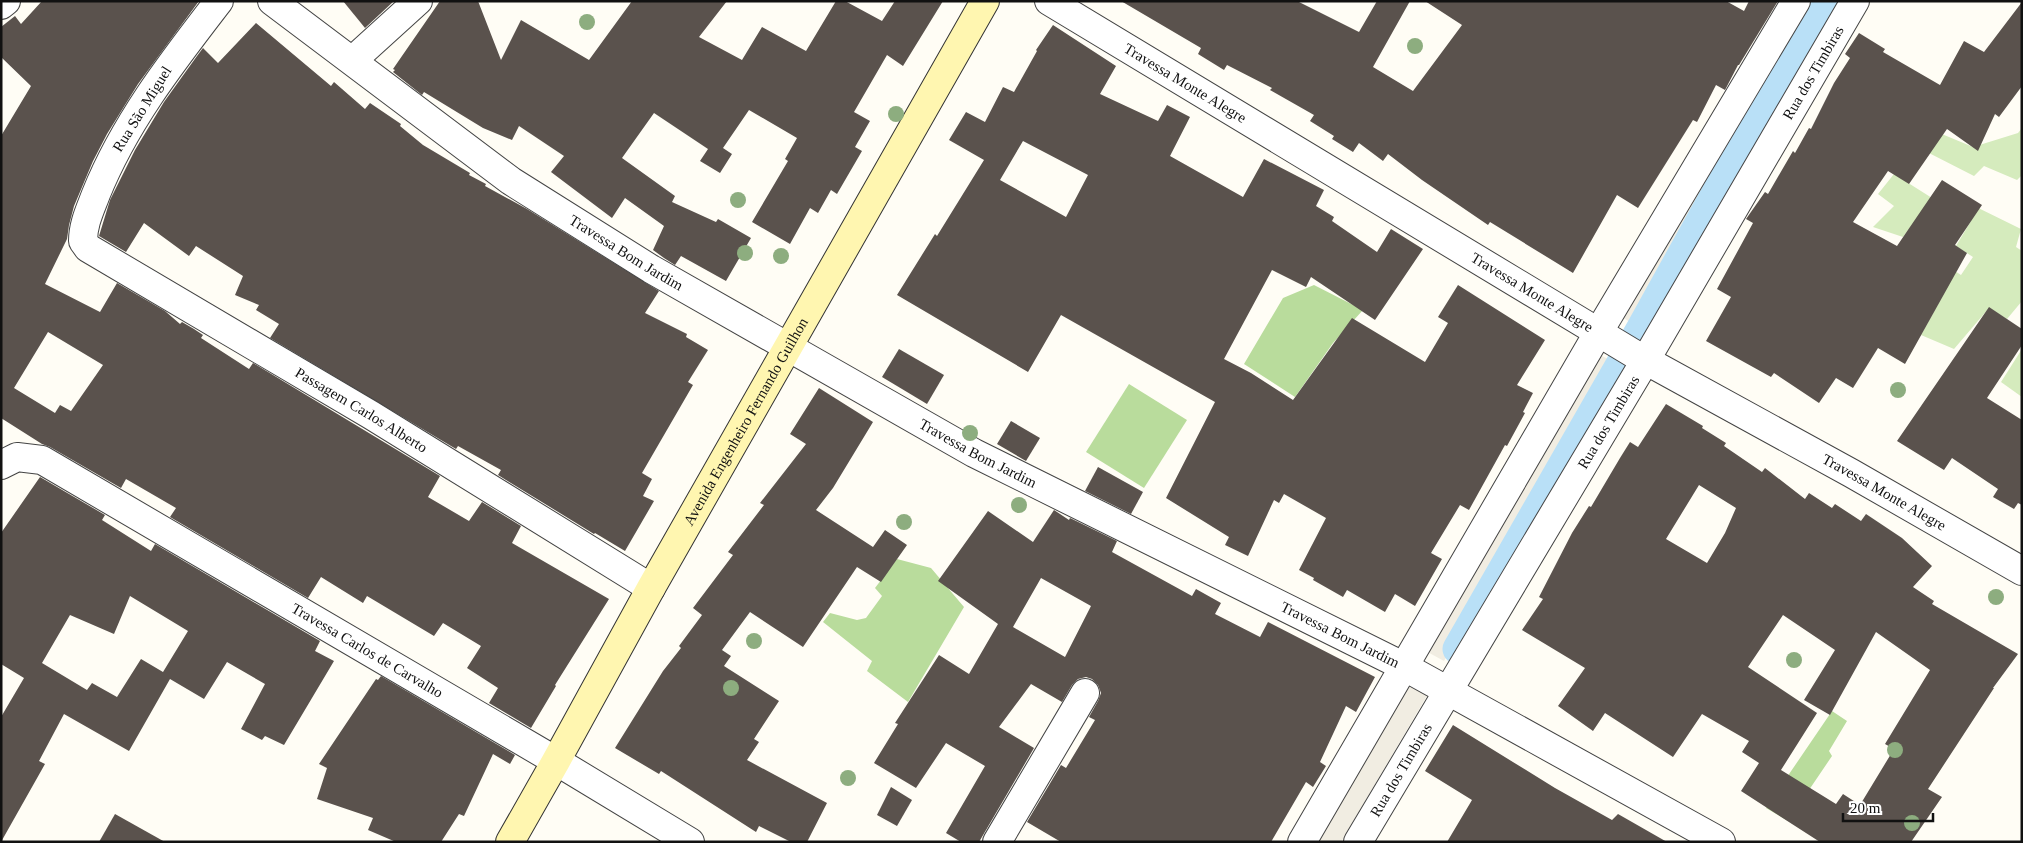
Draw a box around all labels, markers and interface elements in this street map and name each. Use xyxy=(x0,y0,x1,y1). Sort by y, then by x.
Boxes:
street label: Rua dos Timbiras xyxy=(1780,23,1847,122)
street label: Travessa Monte Alegre xyxy=(1121,40,1249,126)
street label: Rua São Miguel xyxy=(109,63,175,155)
street label: Travessa Bom Jardim xyxy=(567,212,686,294)
street label: Travessa Monte Alegre xyxy=(1468,249,1596,335)
street label: Avenida Engenheiro Fernando Guilhon xyxy=(680,315,811,528)
street label: Passagem Carlos Alberto xyxy=(293,364,430,456)
street label: Rua dos Timbiras xyxy=(1575,372,1643,472)
street label: Travessa Bom Jardim xyxy=(917,416,1040,491)
street label: Travessa Monte Alegre xyxy=(1820,451,1949,534)
street label: Travessa Bom Jardim xyxy=(1278,599,1402,671)
street label: Travessa Carlos de Carvalho xyxy=(289,600,446,701)
street label: Rua dos Timbiras xyxy=(1367,720,1435,819)
scale bar xyxy=(1843,790,1933,822)
text: 20 m xyxy=(1850,800,1881,816)

